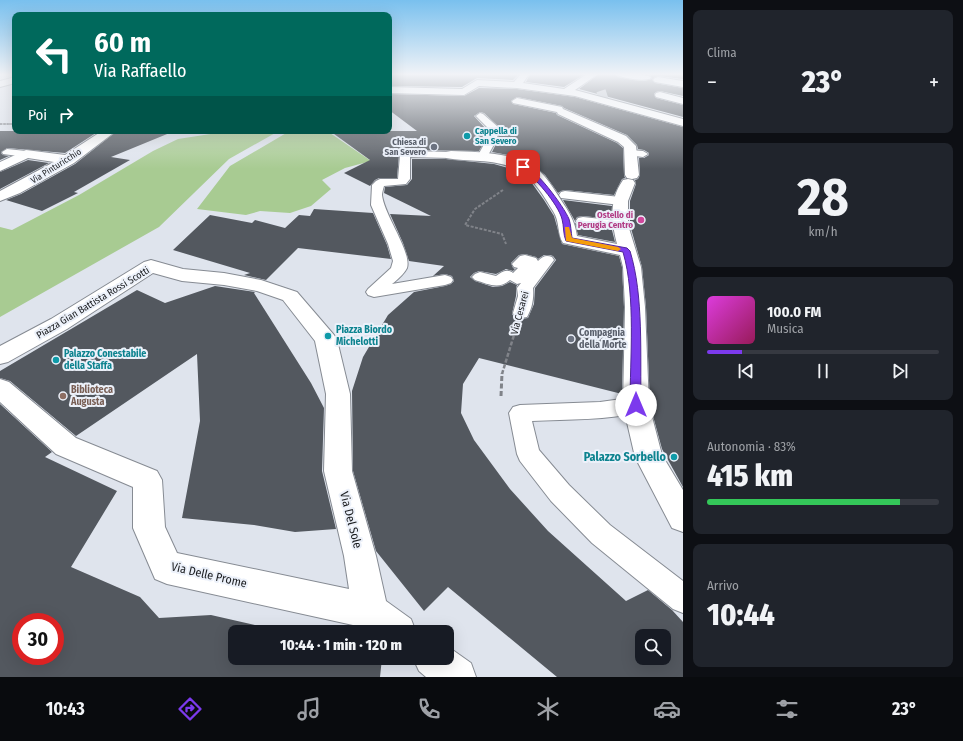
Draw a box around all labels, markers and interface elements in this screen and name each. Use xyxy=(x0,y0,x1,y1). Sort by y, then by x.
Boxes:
text: 60 m xyxy=(94,26,151,59)
icon: left xyxy=(28,28,80,80)
text: Clima xyxy=(707,45,737,60)
text: Via Raffaello xyxy=(94,60,186,82)
text: 23° xyxy=(802,64,844,100)
text: − xyxy=(707,69,717,96)
text: + xyxy=(929,69,939,96)
icon: right xyxy=(55,104,77,126)
text: Poi xyxy=(28,106,47,124)
place label: Cappella di San Severo xyxy=(475,126,517,146)
marker: Cappella di San Severo xyxy=(462,131,472,141)
place label: Chiesa di San Severo xyxy=(385,137,426,157)
marker: Chiesa di San Severo xyxy=(429,142,439,152)
street label: Via Pinturicchio xyxy=(29,146,83,185)
pin xyxy=(506,150,540,184)
icon: arrive xyxy=(512,156,534,178)
text: 28 xyxy=(797,166,849,229)
place label: Ostello di Perugia Centro xyxy=(578,210,633,230)
marker: Ostello di Perugia Centro xyxy=(636,215,646,225)
text: km/h xyxy=(809,224,838,239)
street label: Piazza Gian Battista Rossi Scotti xyxy=(34,264,152,342)
street label: Via Cesarei xyxy=(508,290,532,336)
text: 100.0 FM xyxy=(767,303,821,321)
text: Musica xyxy=(767,321,804,336)
place label: Piazza Biordo Michelotti xyxy=(336,324,393,348)
place label: Compagnia della Morte xyxy=(579,327,627,351)
marker: Piazza Biordo Michelotti xyxy=(323,331,333,341)
marker: Compagnia della Morte xyxy=(566,334,576,344)
place label: Palazzo Conestabile della Staffa xyxy=(64,348,146,372)
marker: Palazzo Conestabile della Staffa xyxy=(51,355,61,365)
icon: previous xyxy=(735,360,757,382)
icon: pause xyxy=(812,360,834,382)
icon: next xyxy=(889,360,911,382)
place label: Biblioteca Augusta xyxy=(70,384,113,408)
position arrow xyxy=(615,384,657,426)
marker: Biblioteca Augusta xyxy=(58,391,68,401)
text: Autonomia · 83% xyxy=(707,439,796,454)
place label: Palazzo Sorbello xyxy=(584,450,667,464)
marker: Palazzo Sorbello xyxy=(669,452,679,462)
text: 415 km xyxy=(707,458,793,494)
street label: Via Del Sole xyxy=(337,490,365,550)
street label: Via Delle Prome xyxy=(170,560,248,591)
text: Arrivo xyxy=(707,578,739,593)
text: 10:44 xyxy=(707,597,775,633)
speed limit sign: 30 xyxy=(12,613,64,665)
map controls xyxy=(635,629,671,665)
button: search xyxy=(635,629,671,665)
text: 10:44 · 1 min · 120 m xyxy=(280,636,402,654)
icon: directions xyxy=(176,695,204,723)
icon: music xyxy=(295,695,323,723)
icon: phone xyxy=(415,695,443,723)
icon: climate xyxy=(534,695,562,723)
icon: car xyxy=(653,695,681,723)
icon: filters xyxy=(773,695,801,723)
text: 10:43 xyxy=(46,698,85,720)
text: 23° xyxy=(892,698,917,720)

